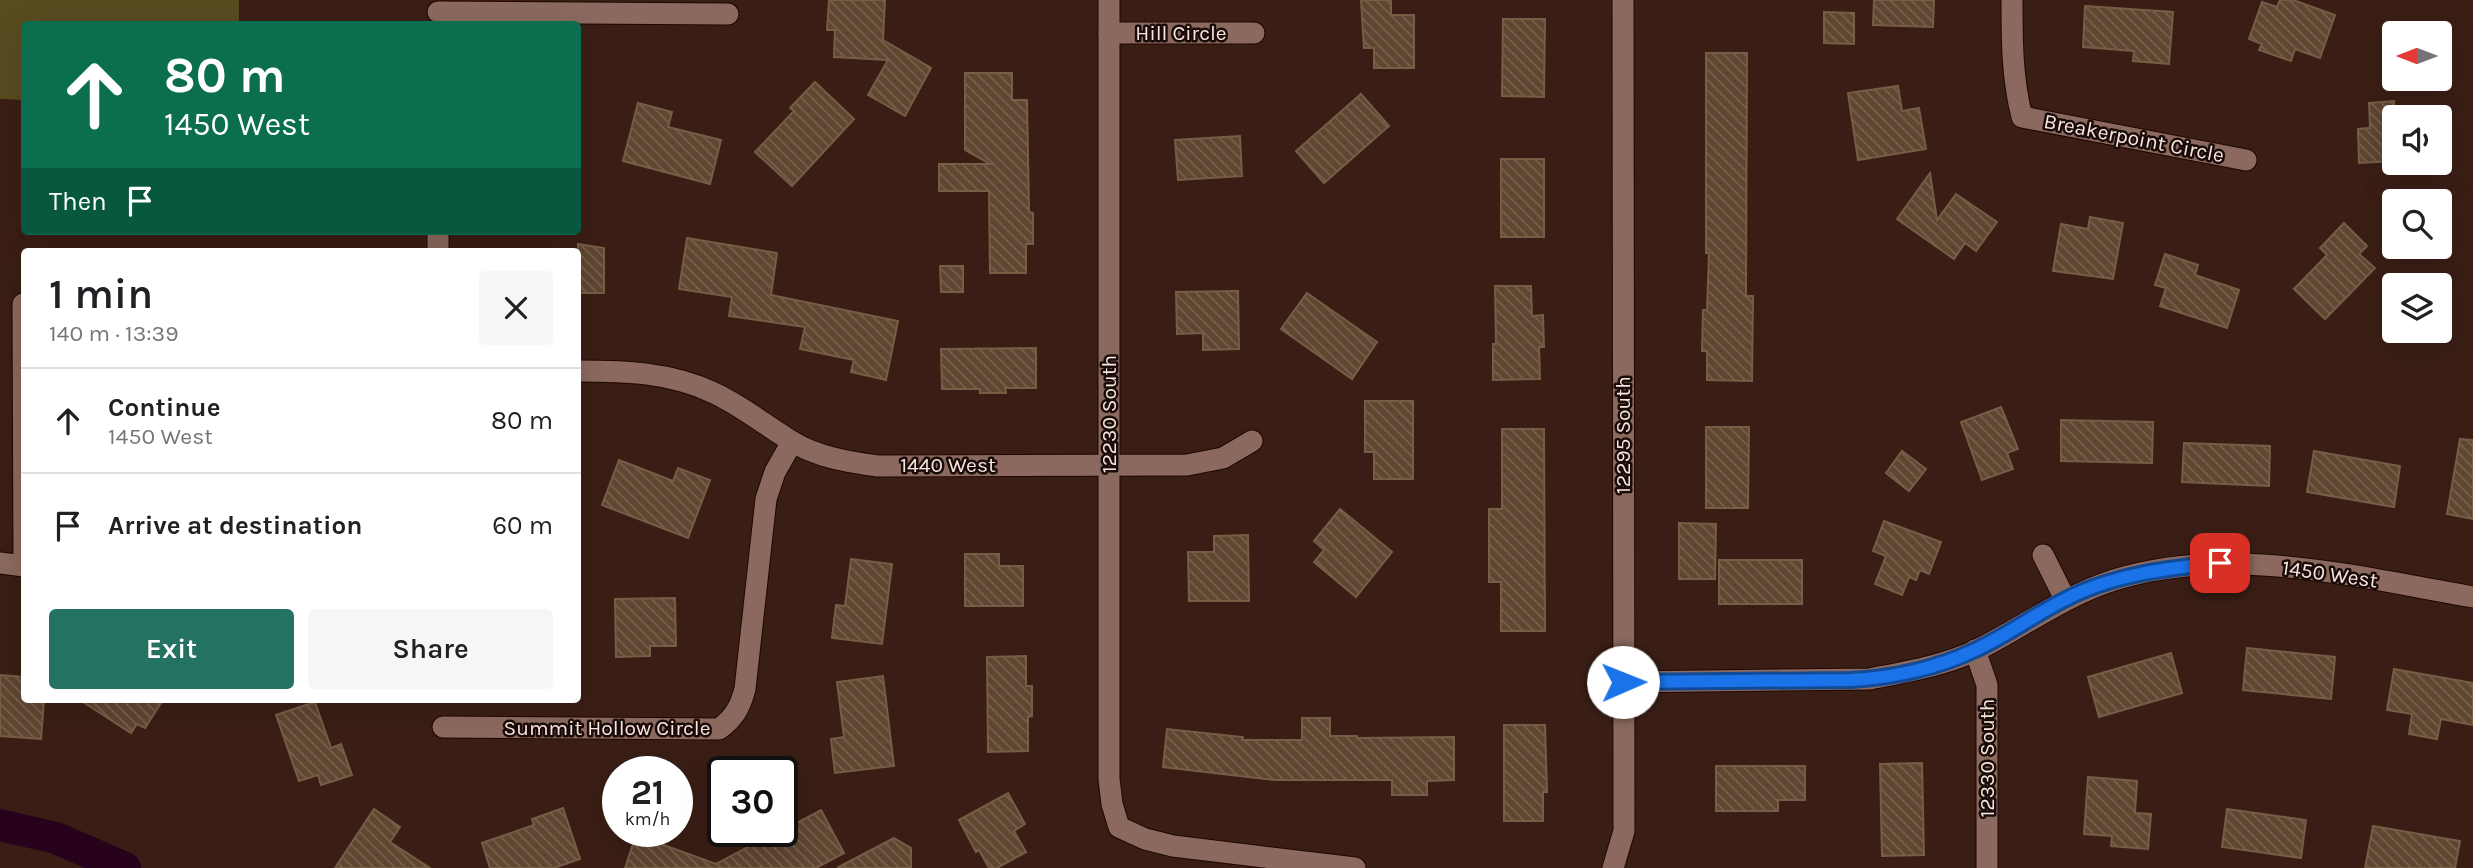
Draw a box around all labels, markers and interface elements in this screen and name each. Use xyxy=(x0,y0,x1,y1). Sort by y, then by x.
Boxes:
street label: Hill Circle xyxy=(1135,21,1227,45)
north arrow xyxy=(2382,21,2452,91)
map controls xyxy=(2382,21,2452,343)
text: 80 m xyxy=(164,47,286,104)
icon: ahead xyxy=(49,49,140,140)
button: sound xyxy=(2382,105,2452,175)
text: 1450 West xyxy=(164,106,310,143)
street label: Breakerpoint Circle xyxy=(2042,109,2226,167)
icon: arrive xyxy=(121,182,159,220)
text: Then xyxy=(49,186,107,217)
button: search xyxy=(2382,189,2452,259)
text: 1 min xyxy=(49,269,153,319)
button: close xyxy=(479,271,553,345)
button: layers xyxy=(2382,273,2452,343)
text: 140 m · 13:39 xyxy=(49,320,179,347)
street label: 12230 South xyxy=(1097,355,1121,473)
street label: 12295 South xyxy=(1611,376,1635,494)
text: Continue xyxy=(108,392,220,423)
icon: ahead xyxy=(49,402,87,440)
text: 80 m xyxy=(491,405,553,436)
text: 1450 West xyxy=(108,423,213,450)
street label: 1440 West xyxy=(900,453,996,477)
icon: arrive xyxy=(49,507,87,545)
text: Arrive at destination xyxy=(108,510,362,541)
text: 60 m xyxy=(492,510,553,541)
pin xyxy=(2190,533,2250,593)
icon: arrive xyxy=(2201,544,2239,582)
street label: 1450 West xyxy=(2281,555,2379,593)
button: Exit xyxy=(49,609,294,689)
button: Share xyxy=(308,609,553,689)
position arrow xyxy=(1586,645,1660,719)
street label: 12330 South xyxy=(1975,699,1999,817)
street label: Summit Hollow Circle xyxy=(503,716,711,740)
speed limit sign: 30 xyxy=(707,756,798,847)
text: 21 xyxy=(631,772,664,813)
text: km/h xyxy=(625,808,670,830)

